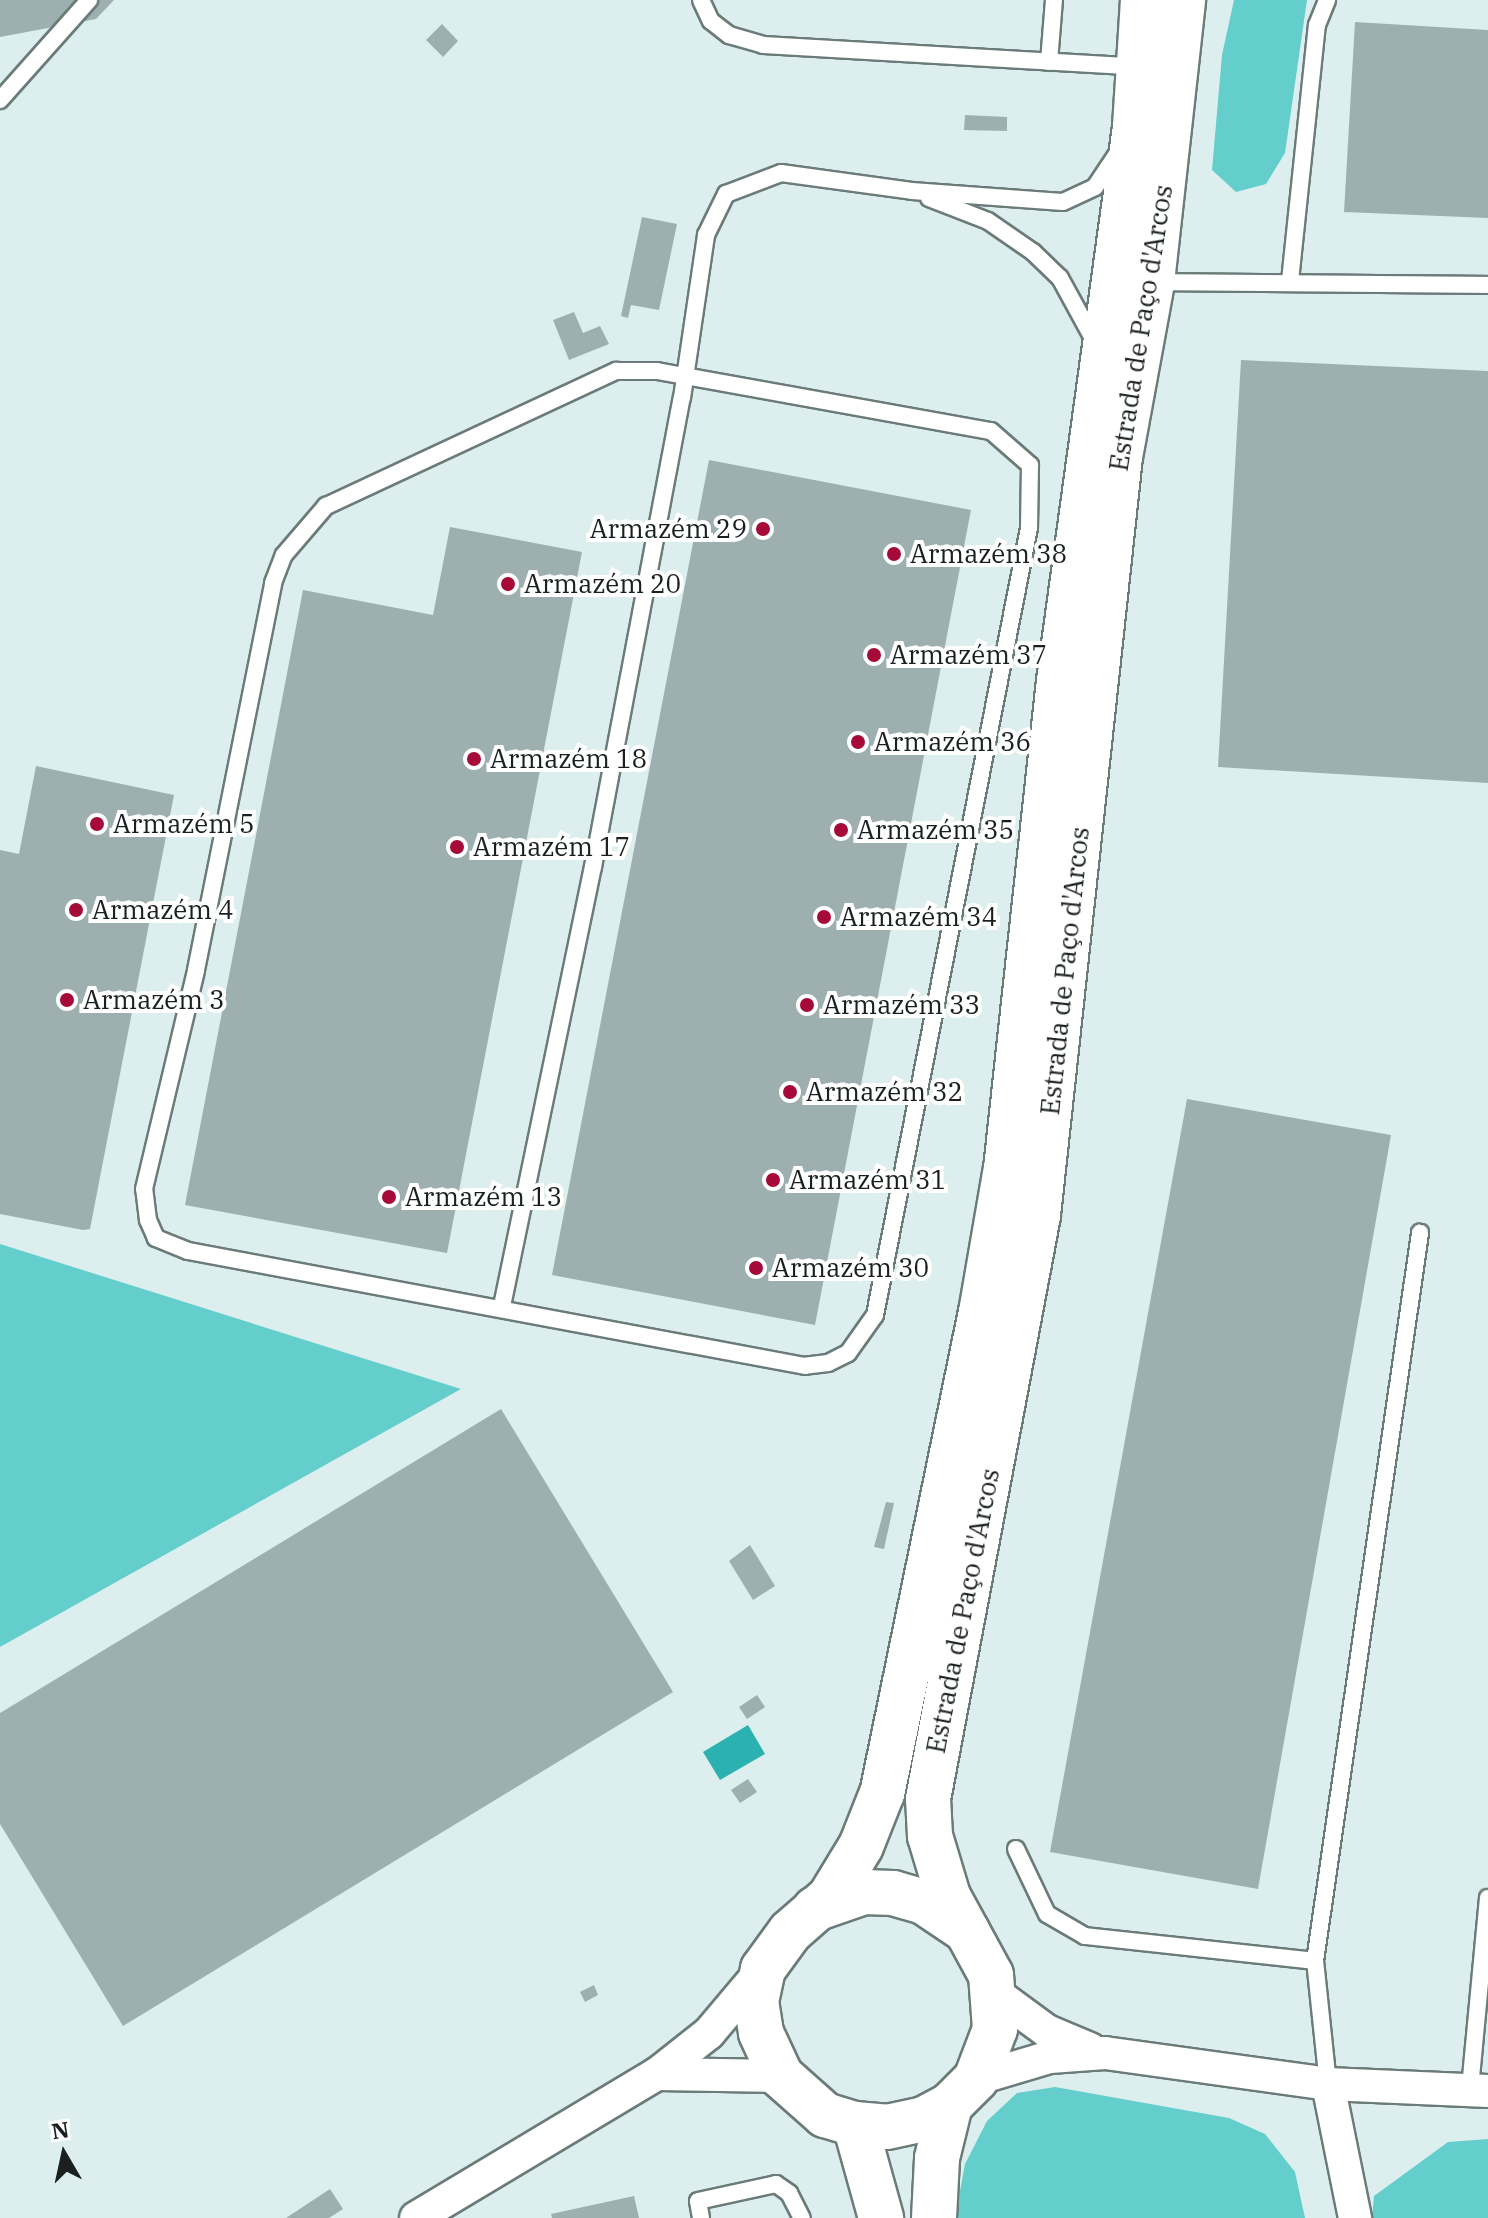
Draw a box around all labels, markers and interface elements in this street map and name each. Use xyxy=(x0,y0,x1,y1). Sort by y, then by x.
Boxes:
street label: Estrada de Paço d'Arcos xyxy=(1103,183,1179,473)
place label: Armazém 29 xyxy=(590,513,747,545)
marker: Armazém 29 xyxy=(754,520,772,538)
place label: Armazém 38 xyxy=(910,538,1067,570)
marker: Armazém 38 xyxy=(885,545,903,563)
place label: Armazém 20 xyxy=(524,568,681,600)
marker: Armazém 20 xyxy=(499,575,517,593)
place label: Armazém 37 xyxy=(890,639,1047,671)
marker: Armazém 37 xyxy=(865,646,883,664)
place label: Armazém 36 xyxy=(874,726,1031,758)
marker: Armazém 36 xyxy=(849,733,867,751)
place label: Armazém 18 xyxy=(490,743,647,775)
marker: Armazém 18 xyxy=(465,750,483,768)
place label: Armazém 5 xyxy=(113,808,255,840)
place label: Armazém 35 xyxy=(857,814,1014,846)
marker: Armazém 5 xyxy=(88,815,106,833)
marker: Armazém 35 xyxy=(832,821,850,839)
street label: Estrada de Paço d'Arcos xyxy=(1034,825,1096,1117)
place label: Armazém 17 xyxy=(473,831,630,863)
marker: Armazém 17 xyxy=(448,838,466,856)
place label: Armazém 4 xyxy=(92,894,234,926)
marker: Armazém 4 xyxy=(67,901,85,919)
place label: Armazém 34 xyxy=(840,901,997,933)
marker: Armazém 34 xyxy=(815,908,833,926)
place label: Armazém 3 xyxy=(83,984,225,1016)
place label: Armazém 33 xyxy=(823,989,980,1021)
marker: Armazém 3 xyxy=(58,991,76,1009)
marker: Armazém 33 xyxy=(798,996,816,1014)
place label: Armazém 32 xyxy=(806,1076,963,1108)
marker: Armazém 32 xyxy=(781,1083,799,1101)
place label: Armazém 31 xyxy=(789,1164,946,1196)
marker: Armazém 31 xyxy=(764,1171,782,1189)
place label: Armazém 13 xyxy=(405,1181,562,1213)
marker: Armazém 13 xyxy=(380,1188,398,1206)
place label: Armazém 30 xyxy=(772,1252,929,1284)
marker: Armazém 30 xyxy=(747,1259,765,1277)
street label: Estrada de Paço d'Arcos xyxy=(920,1466,1006,1756)
north arrow xyxy=(24,2114,104,2194)
text: N xyxy=(49,2114,71,2145)

